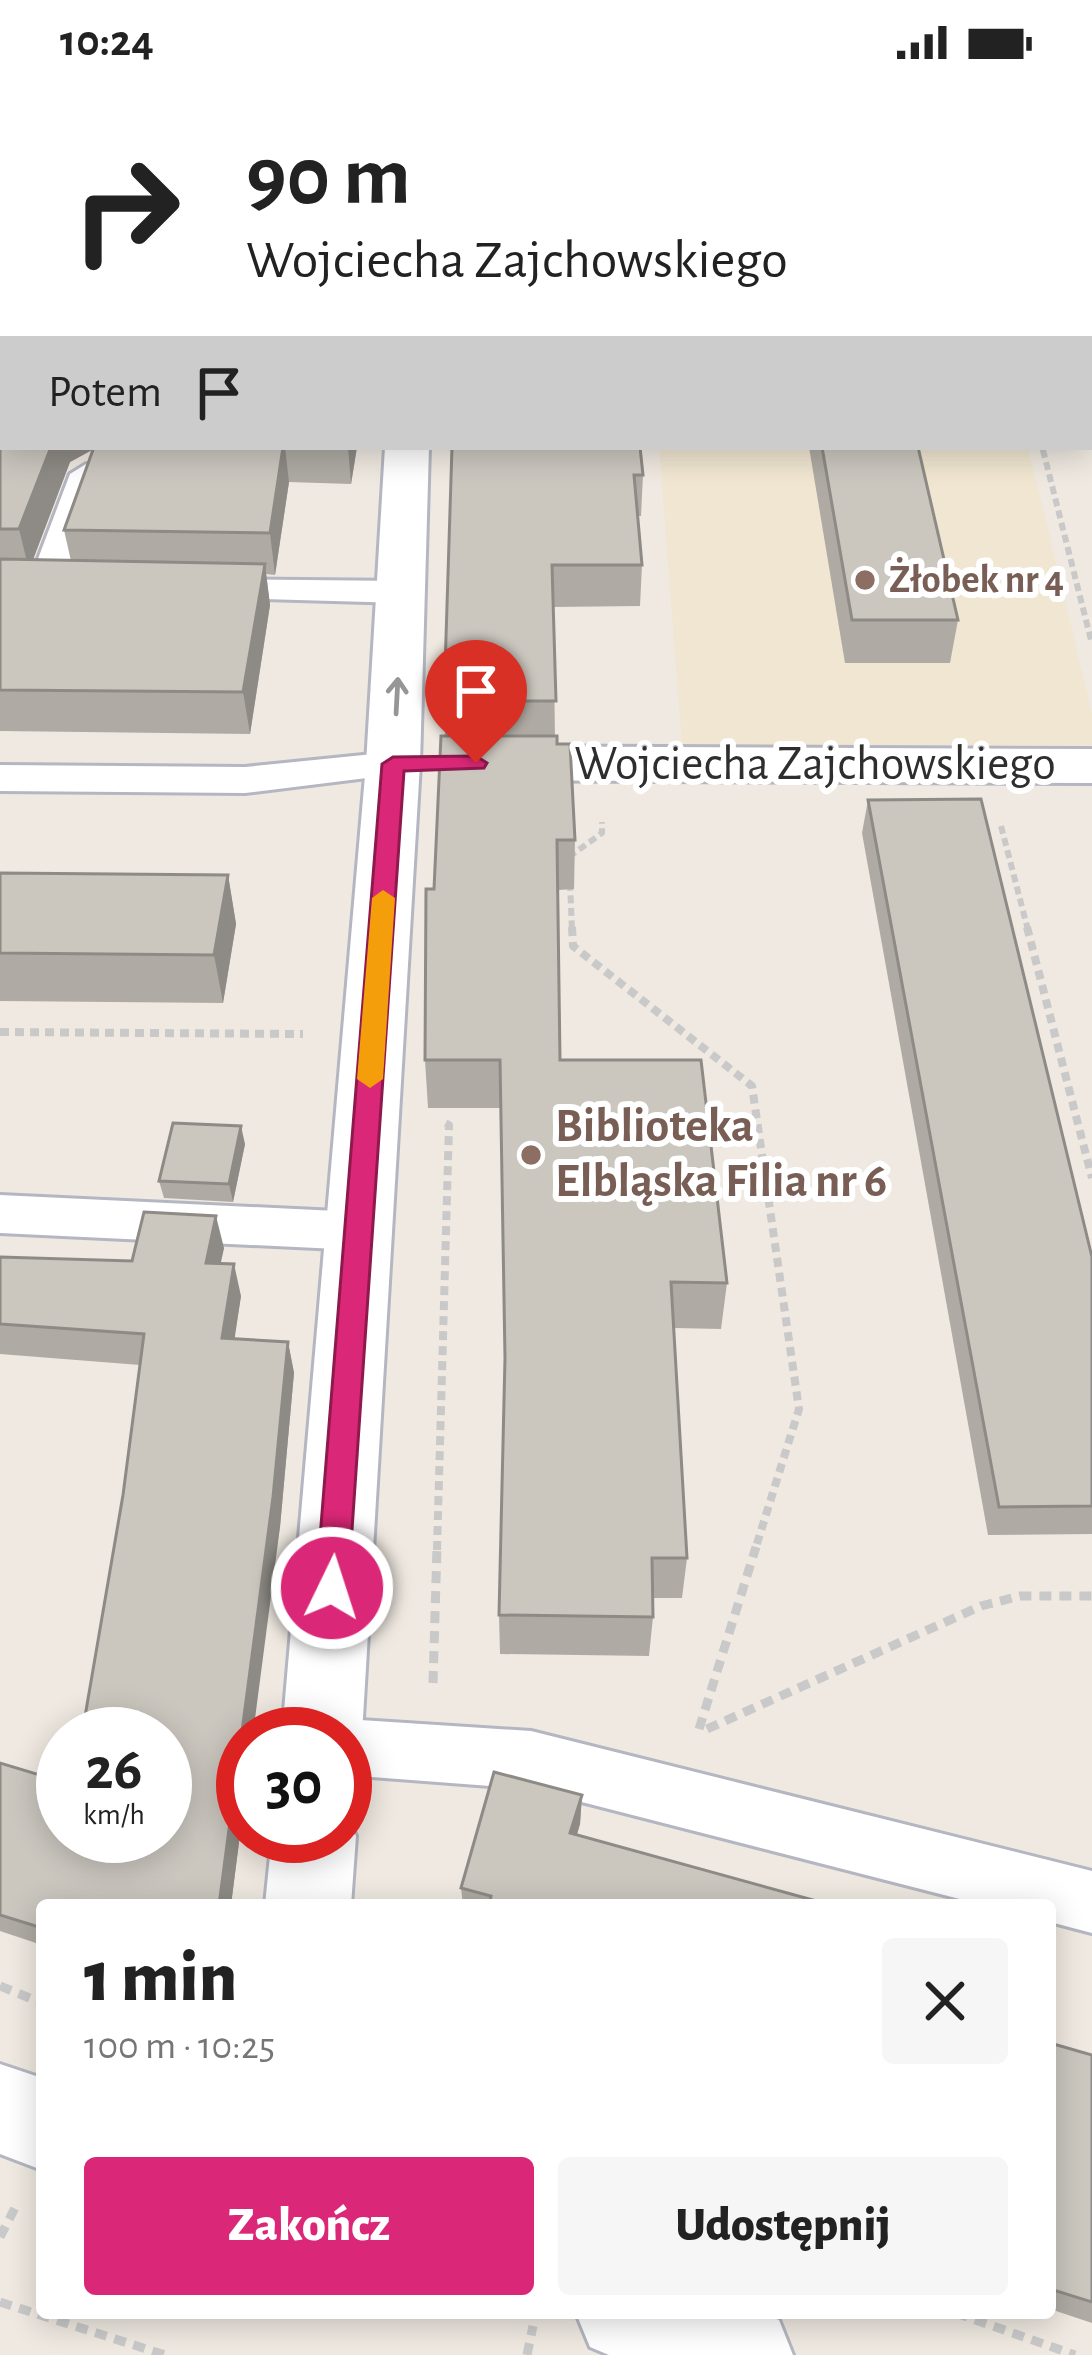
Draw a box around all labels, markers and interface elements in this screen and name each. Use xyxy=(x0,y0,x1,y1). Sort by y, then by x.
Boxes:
text: 10:24 xyxy=(60,19,154,64)
icon: right xyxy=(48,132,204,288)
text: 90 m xyxy=(246,136,411,220)
text: Wojciecha Zajchowskiego xyxy=(246,234,788,288)
icon: arrive xyxy=(186,360,252,426)
text: Potem xyxy=(48,370,162,415)
place label: Żłobek nr 4 xyxy=(889,557,1064,600)
marker: Żłobek nr 4 xyxy=(852,567,878,593)
pin xyxy=(425,640,527,763)
icon: arrive xyxy=(443,658,509,724)
one-way arrow xyxy=(386,677,409,716)
street label: Wojciecha Zajchowskiego xyxy=(574,741,1056,789)
place label: Biblioteka Elbląska Filia nr 6 xyxy=(555,1103,887,1206)
marker: Biblioteka Elbląska Filia nr 6 xyxy=(518,1142,544,1168)
position arrow xyxy=(269,1525,395,1651)
speed limit sign: 30 xyxy=(216,1707,372,1863)
text: 26 xyxy=(85,1740,143,1800)
text: km/h xyxy=(83,1800,145,1830)
button: close xyxy=(882,1938,1008,2064)
text: 1 min xyxy=(84,1942,237,2014)
text: 100 m · 10:25 xyxy=(84,2027,275,2066)
button: Zakończ xyxy=(84,2157,534,2295)
button: Udostępnij xyxy=(558,2157,1008,2295)

